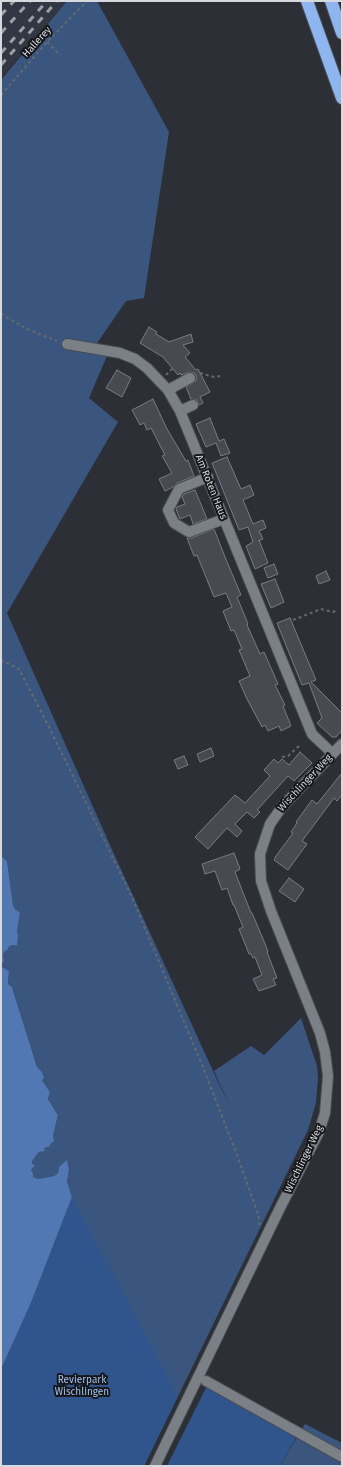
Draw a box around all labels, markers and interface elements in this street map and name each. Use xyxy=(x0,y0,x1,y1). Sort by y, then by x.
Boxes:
street label: Hallerey xyxy=(20,24,54,60)
street label: Am Roten Haus xyxy=(193,453,229,521)
street label: Wischlinger Weg xyxy=(275,752,335,814)
street label: Wischlinger Weg xyxy=(282,1123,326,1195)
park label: Revierpark Wischlingen xyxy=(55,1374,109,1398)

